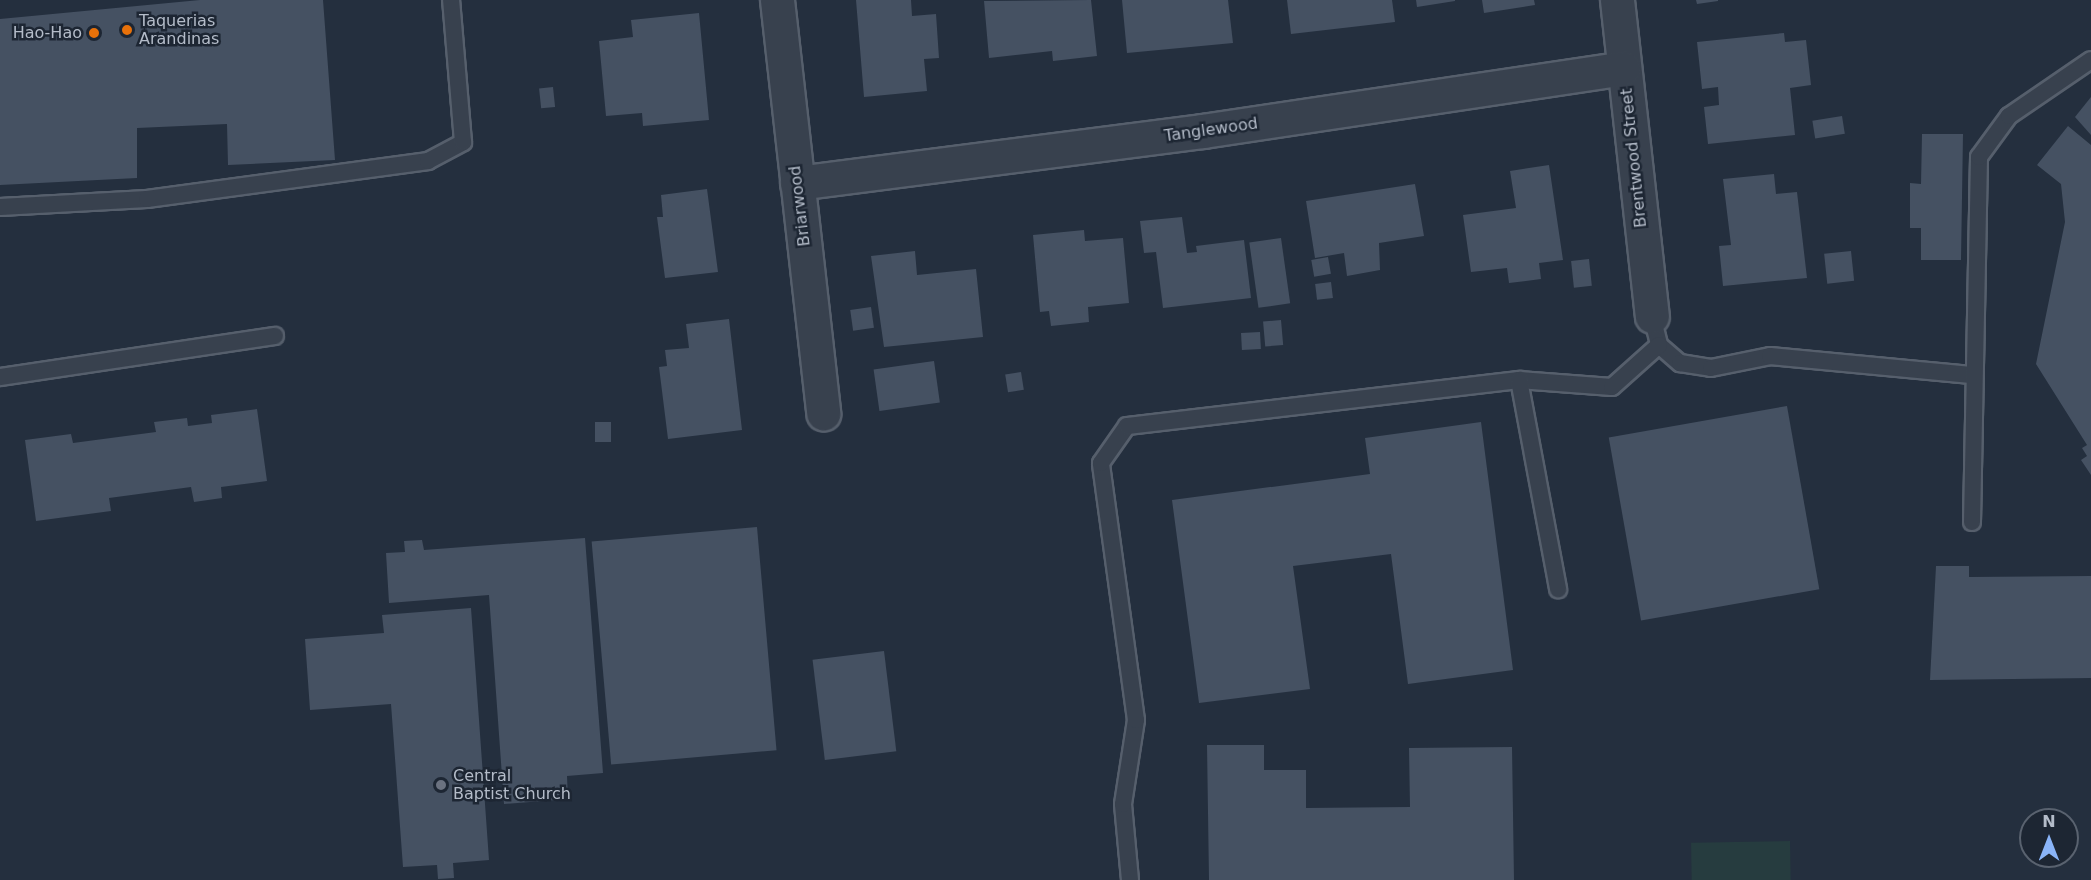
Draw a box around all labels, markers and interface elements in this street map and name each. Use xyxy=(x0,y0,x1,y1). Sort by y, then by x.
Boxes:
place label: Taquerias Arandinas xyxy=(139,11,219,49)
place label: Hao-Hao xyxy=(13,23,82,43)
marker: Taquerias Arandinas xyxy=(120,23,134,37)
marker: Hao-Hao xyxy=(87,26,101,40)
street label: Brentwood Street xyxy=(1617,87,1651,229)
street label: Tanglewood xyxy=(1163,114,1259,146)
street label: Briarwood xyxy=(786,165,814,247)
place label: Central Baptist Church xyxy=(453,766,571,804)
marker: Central Baptist Church xyxy=(434,778,448,792)
north arrow xyxy=(2019,808,2079,868)
text: N xyxy=(2042,812,2056,831)

